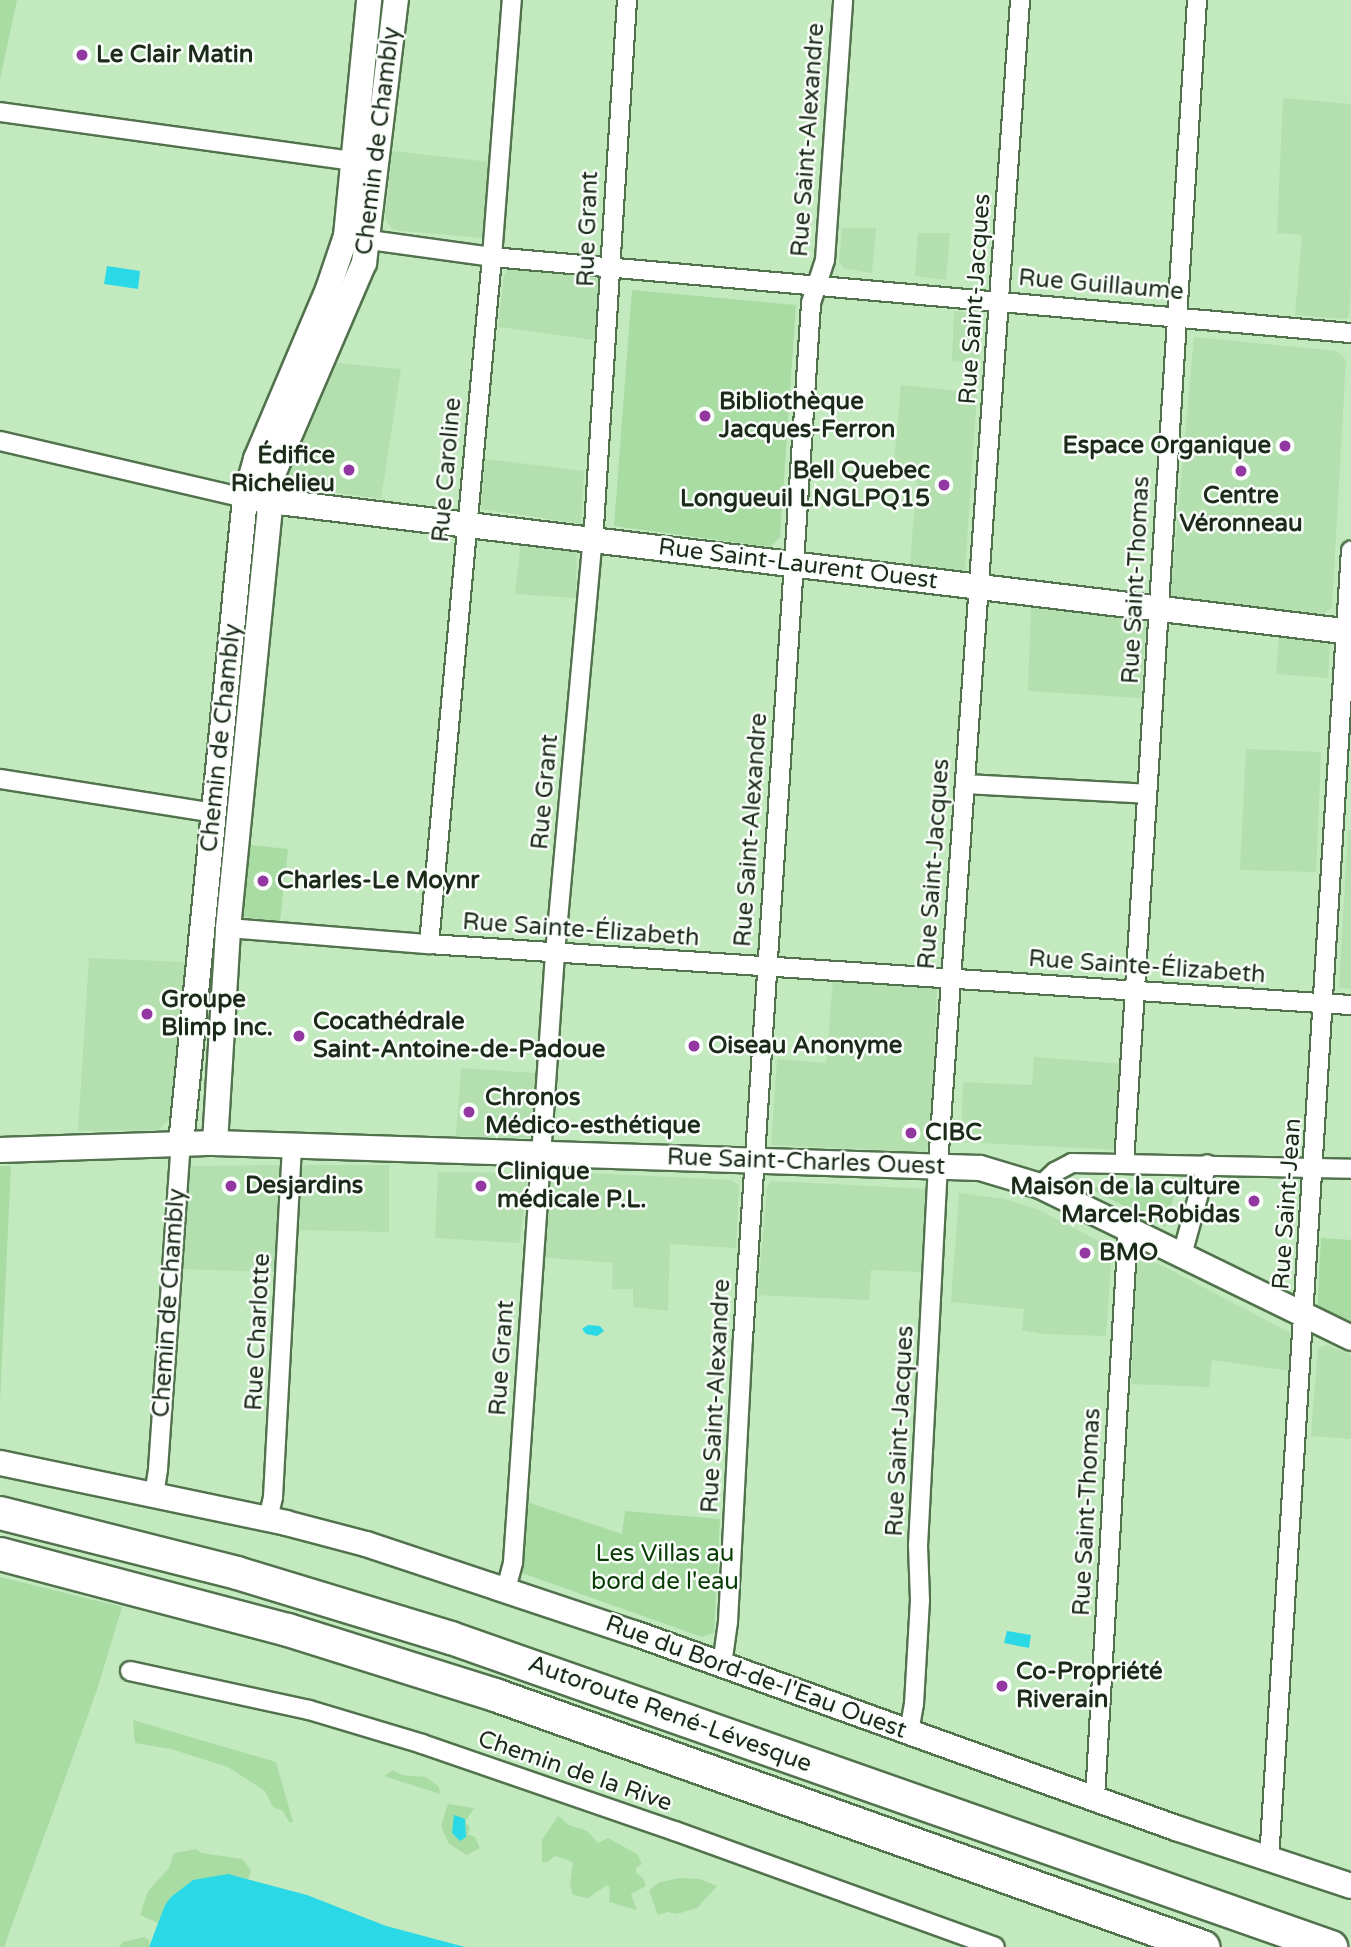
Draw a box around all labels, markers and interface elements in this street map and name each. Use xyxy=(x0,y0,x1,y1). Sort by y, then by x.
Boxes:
street label: Rue Saint-Alexandre xyxy=(785,22,831,258)
street label: Chemin de Chambly xyxy=(350,25,406,257)
place label: Le Clair Matin xyxy=(96,41,253,69)
marker: Le Clair Matin xyxy=(74,47,90,63)
street label: Rue Grant xyxy=(572,171,604,287)
street label: Rue Saint-Jacques xyxy=(953,193,997,405)
street label: Rue Guillaume xyxy=(1017,263,1185,307)
place label: Bibliothèque Jacques-Ferron xyxy=(719,388,895,444)
street label: Rue Caroline xyxy=(426,396,468,544)
marker: Bibliothèque Jacques-Ferron xyxy=(697,408,713,424)
place label: Espace Organique xyxy=(1062,432,1271,460)
marker: Espace Organique xyxy=(1277,438,1293,454)
place label: Édifice Richelieu xyxy=(231,442,335,498)
place label: Bell Quebec Longueuil LNGLPQ15 xyxy=(680,457,930,513)
marker: Édifice Richelieu xyxy=(341,462,357,478)
marker: Centre Véronneau xyxy=(1233,463,1249,479)
street label: Rue Saint-Thomas xyxy=(1116,475,1156,685)
marker: Bell Quebec Longueuil LNGLPQ15 xyxy=(936,477,952,493)
place label: Centre Véronneau xyxy=(1179,482,1303,538)
street label: Rue Saint-Laurent Ouest xyxy=(657,533,939,595)
street label: Chemin de Chambly xyxy=(195,622,247,854)
street label: Rue Saint-Alexandre xyxy=(728,712,774,948)
street label: Rue Grant xyxy=(526,733,564,851)
street label: Rue Saint-Jacques xyxy=(912,758,956,970)
place label: Charles-Le Moynr xyxy=(277,867,479,895)
marker: Charles-Le Moynr xyxy=(255,873,271,889)
street label: Rue Sainte-Élizabeth xyxy=(461,907,701,953)
street label: Rue Sainte-Élizabeth xyxy=(1027,944,1267,990)
place label: Groupe Blimp Inc. xyxy=(161,986,273,1042)
marker: Groupe Blimp Inc. xyxy=(139,1006,155,1022)
place label: Cocathédrale Saint-Antoine-de-Padoue xyxy=(313,1008,605,1064)
marker: Cocathédrale Saint-Antoine-de-Padoue xyxy=(291,1028,307,1044)
place label: Oiseau Anonyme xyxy=(708,1032,902,1060)
marker: Oiseau Anonyme xyxy=(686,1038,702,1054)
place label: Chronos Médico-esthétique xyxy=(485,1084,700,1140)
marker: Chronos Médico-esthétique xyxy=(459,1102,479,1122)
street label: Rue Saint-Jean xyxy=(1267,1117,1307,1291)
place label: CIBC xyxy=(925,1119,982,1147)
marker: CIBC xyxy=(903,1125,919,1141)
street label: Rue Saint-Charles Ouest xyxy=(666,1143,946,1181)
place label: Clinique médicale P.L. xyxy=(497,1158,646,1214)
place label: Desjardins xyxy=(245,1172,363,1200)
place label: Maison de la culture Marcel-Robidas xyxy=(1010,1173,1240,1229)
marker: Clinique médicale P.L. xyxy=(471,1176,491,1196)
marker: Desjardins xyxy=(223,1178,239,1194)
street label: Chemin de Chambly xyxy=(147,1188,191,1418)
marker: Maison de la culture Marcel-Robidas xyxy=(1246,1193,1262,1209)
place label: BMO xyxy=(1099,1239,1158,1267)
marker: BMO xyxy=(1077,1245,1093,1261)
street label: Rue Charlotte xyxy=(239,1252,277,1412)
street label: Rue Saint-Alexandre xyxy=(695,1278,737,1514)
street label: Rue Grant xyxy=(484,1299,520,1417)
street label: Rue Saint-Jacques xyxy=(880,1325,920,1537)
street label: Rue Saint-Thomas xyxy=(1067,1407,1107,1617)
park label: Les Villas au bord de l'eau xyxy=(591,1540,739,1596)
street label: Rue du Bord-de-l'Eau Ouest xyxy=(602,1609,910,1745)
street label: Autoroute René-Lévesque xyxy=(524,1649,816,1779)
place label: Co-Propriété Riverain xyxy=(1016,1658,1163,1714)
marker: Co-Propriété Riverain xyxy=(994,1678,1010,1694)
street label: Chemin de la Rive xyxy=(474,1724,676,1818)

